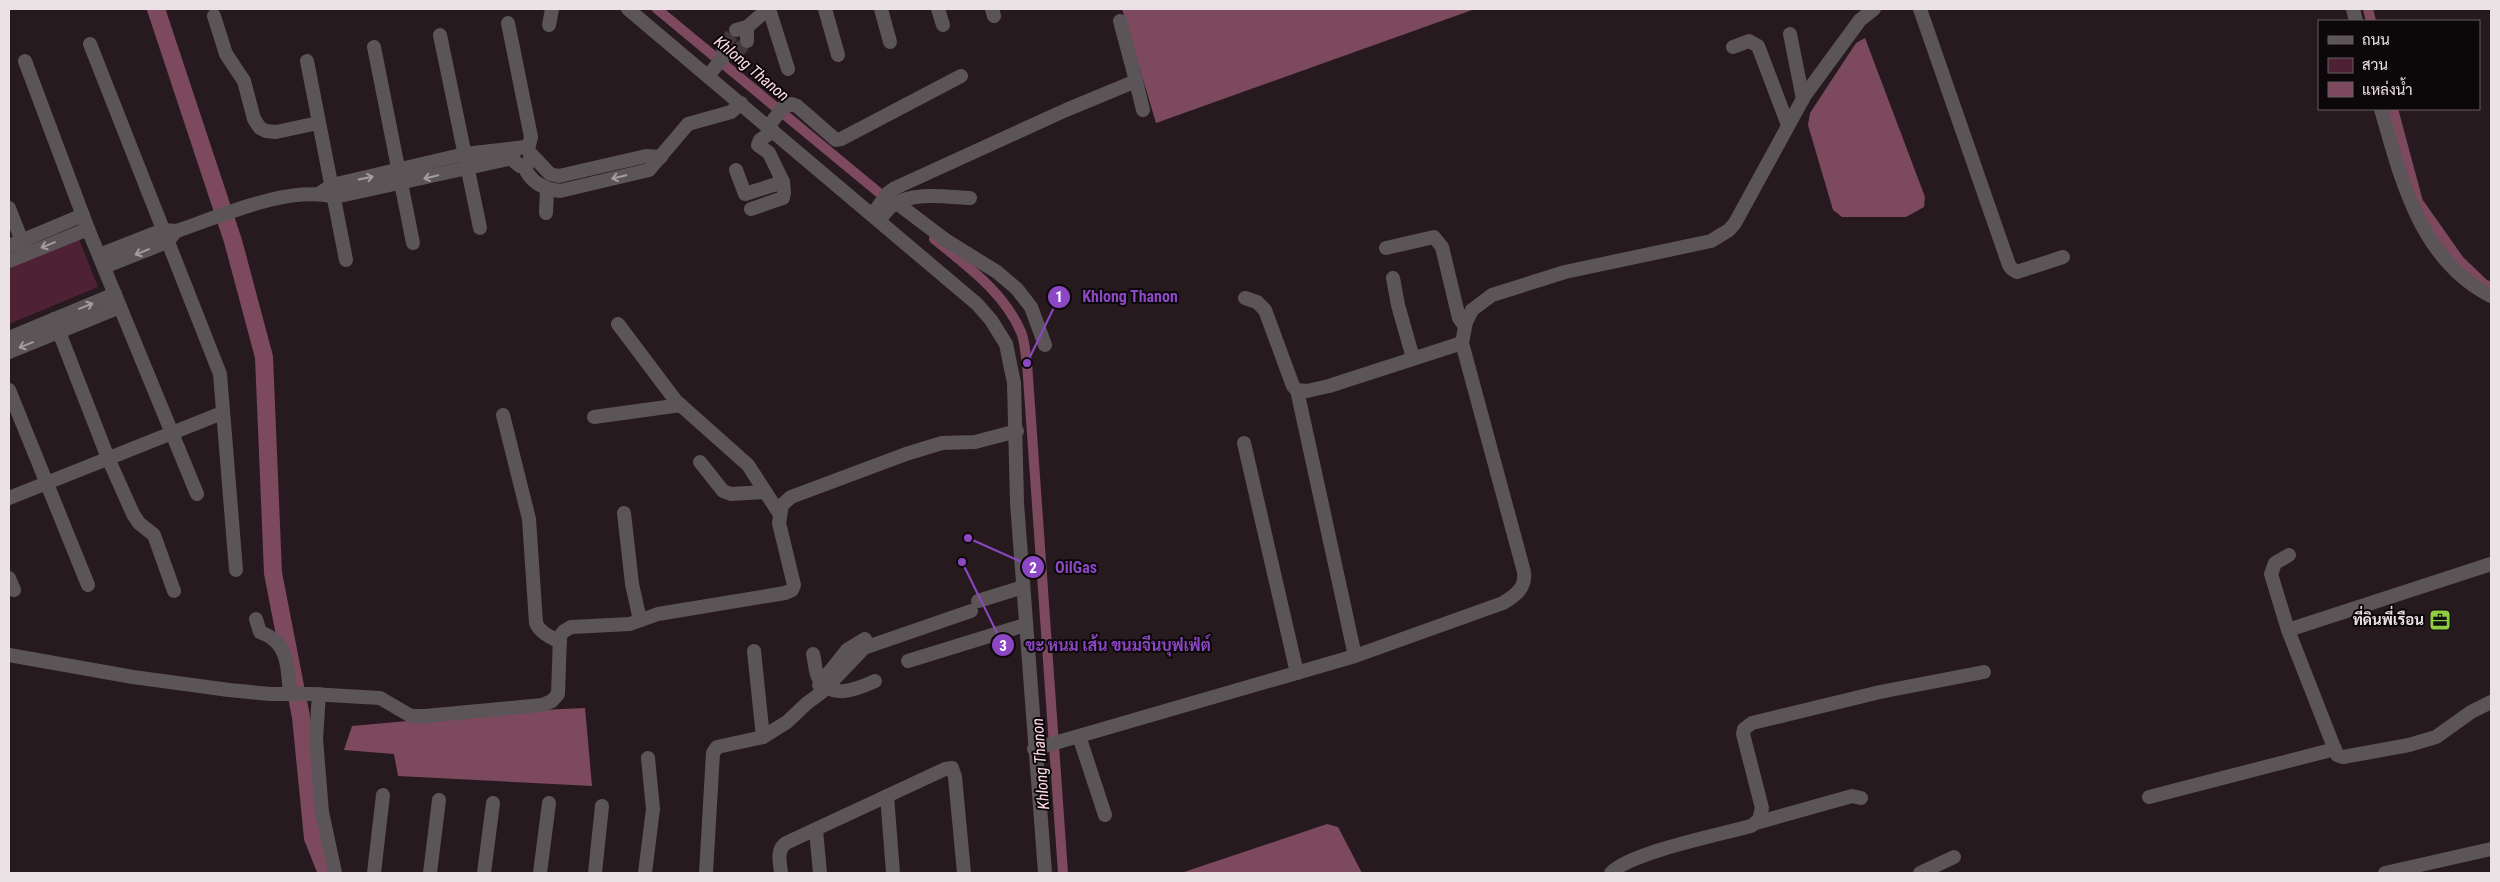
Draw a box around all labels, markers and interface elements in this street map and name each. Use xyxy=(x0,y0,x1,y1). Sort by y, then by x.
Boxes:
legend xyxy=(2318,20,2480,110)
text: ถนน xyxy=(2362,31,2390,49)
water label: Khlong Thanon xyxy=(710,32,793,105)
text: สวน xyxy=(2362,56,2388,74)
text: แหล่งน้ำ xyxy=(2362,77,2413,99)
one-way arrow xyxy=(357,172,373,182)
one-way arrow xyxy=(424,173,440,182)
one-way arrow xyxy=(611,173,627,182)
one-way arrow xyxy=(41,241,56,250)
one-way arrow xyxy=(135,248,150,257)
callout: Khlong Thanon xyxy=(1047,281,1188,312)
text: Khlong Thanon xyxy=(1082,287,1178,306)
text: 1 xyxy=(1055,288,1063,306)
one-way arrow xyxy=(78,301,93,310)
one-way arrow xyxy=(19,340,34,350)
callout: OilGas xyxy=(1020,552,1107,583)
text: OilGas xyxy=(1055,558,1097,577)
text: 2 xyxy=(1029,559,1037,577)
place label: ที่ดินพี่เรือน xyxy=(2353,605,2424,629)
office icon: ที่ดินพี่เรือน xyxy=(2428,608,2452,632)
callout: ขะ หนม เส้น ขนมจีนบุฟเฟ่ต์ xyxy=(990,630,1221,661)
text: ขะ หนม เส้น ขนมจีนบุฟเฟ่ต์ xyxy=(1025,634,1212,657)
text: 3 xyxy=(999,637,1007,655)
water label: Khlong Thanon xyxy=(1028,718,1053,810)

